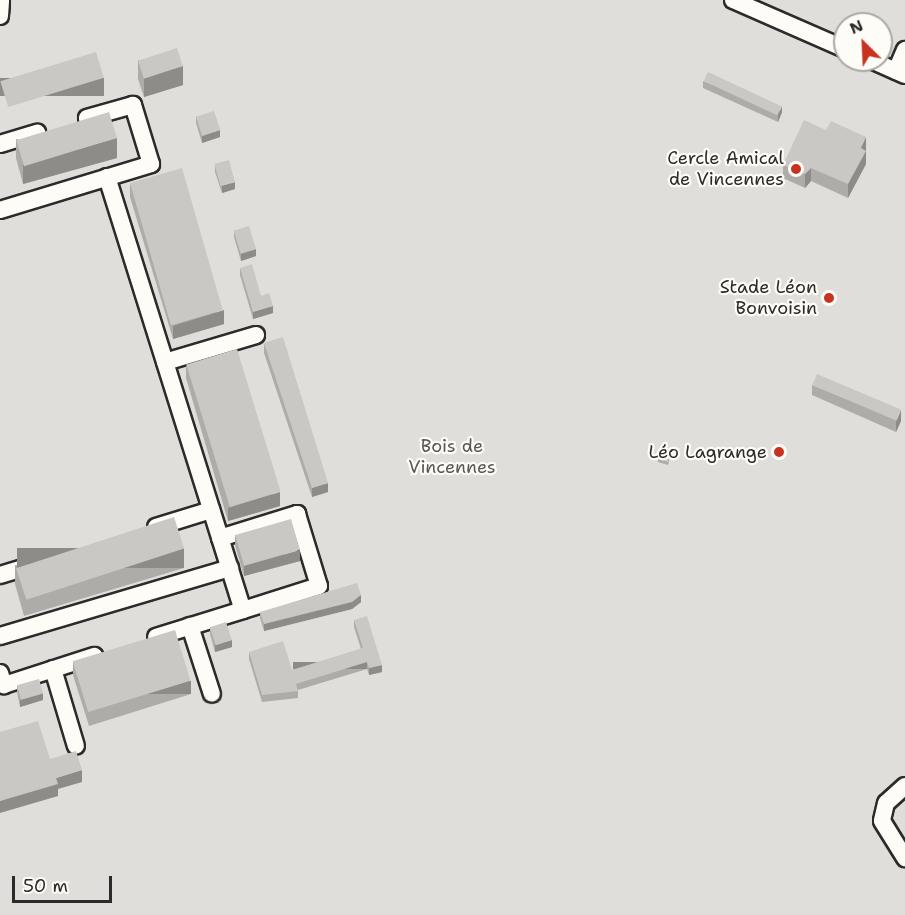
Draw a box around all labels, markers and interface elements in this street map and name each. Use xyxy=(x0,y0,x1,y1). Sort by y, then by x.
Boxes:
north arrow xyxy=(833,12,893,72)
text: N xyxy=(846,15,866,39)
place label: Cercle Amical de Vincennes xyxy=(667,148,784,190)
marker: Cercle Amical de Vincennes xyxy=(789,162,803,176)
place label: Stade Léon Bonvoisin xyxy=(720,277,817,320)
marker: Stade Léon Bonvoisin xyxy=(822,291,836,305)
park label: Bois de Vincennes xyxy=(408,436,496,478)
place label: Léo Lagrange xyxy=(649,441,767,463)
marker: Léo Lagrange xyxy=(772,445,786,459)
scale bar xyxy=(15,864,116,902)
text: 50 m xyxy=(23,874,68,898)

